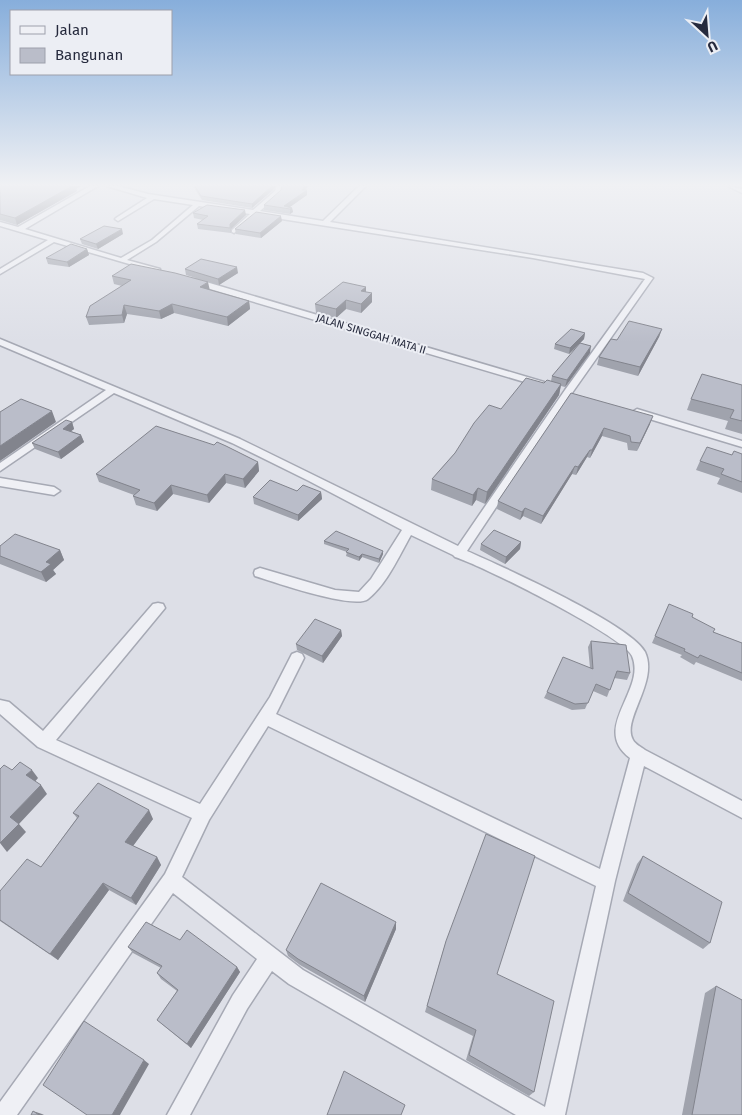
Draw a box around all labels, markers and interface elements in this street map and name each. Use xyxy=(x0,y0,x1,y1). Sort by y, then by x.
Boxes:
legend xyxy=(10,10,172,75)
north arrow xyxy=(682,10,732,60)
text: Jalan xyxy=(55,21,89,39)
text: U xyxy=(705,37,720,56)
text: Bangunan xyxy=(55,46,123,64)
street label: JALAN SINGGAH MATA II xyxy=(314,311,428,357)

